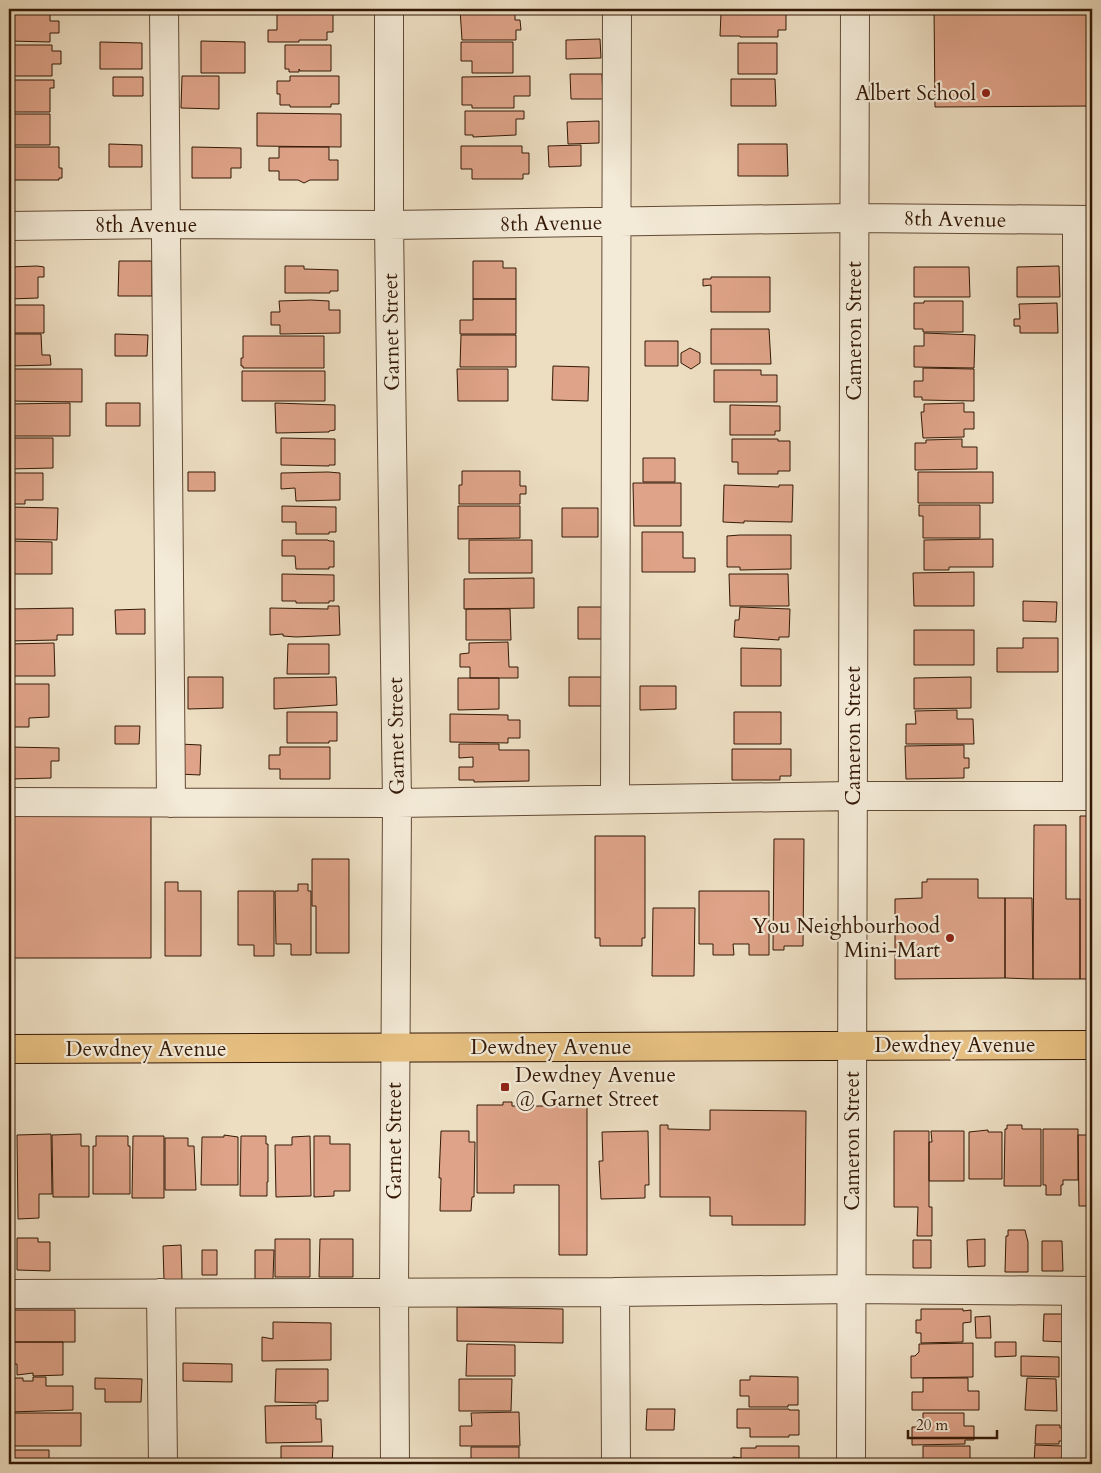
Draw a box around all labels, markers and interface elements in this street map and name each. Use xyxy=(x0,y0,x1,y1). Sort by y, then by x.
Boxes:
place label: Albert School xyxy=(855,79,976,108)
marker: Albert School xyxy=(980,87,992,99)
street label: 8th Avenue xyxy=(903,204,1007,235)
street label: 8th Avenue xyxy=(499,208,603,239)
street label: 8th Avenue xyxy=(95,211,197,240)
street label: Cameron Street xyxy=(840,261,869,401)
street label: Garnet Street xyxy=(376,273,407,391)
street label: Cameron Street xyxy=(839,666,868,806)
street label: Garnet Street xyxy=(381,677,412,795)
place label: You Neighbourhood Mini-Mart xyxy=(752,912,940,965)
marker: You Neighbourhood Mini-Mart xyxy=(944,932,956,944)
street label: Dewdney Avenue xyxy=(875,1031,1035,1060)
street label: Dewdney Avenue xyxy=(471,1033,631,1062)
street label: Dewdney Avenue xyxy=(66,1035,226,1064)
place label: Dewdney Avenue @ Garnet Street xyxy=(515,1061,676,1114)
street label: Cameron Street xyxy=(838,1071,867,1211)
marker: Dewdney Avenue @ Garnet Street xyxy=(499,1081,511,1093)
street label: Garnet Street xyxy=(380,1082,409,1200)
scale bar xyxy=(908,1408,997,1440)
text: 20 m xyxy=(916,1415,948,1435)

